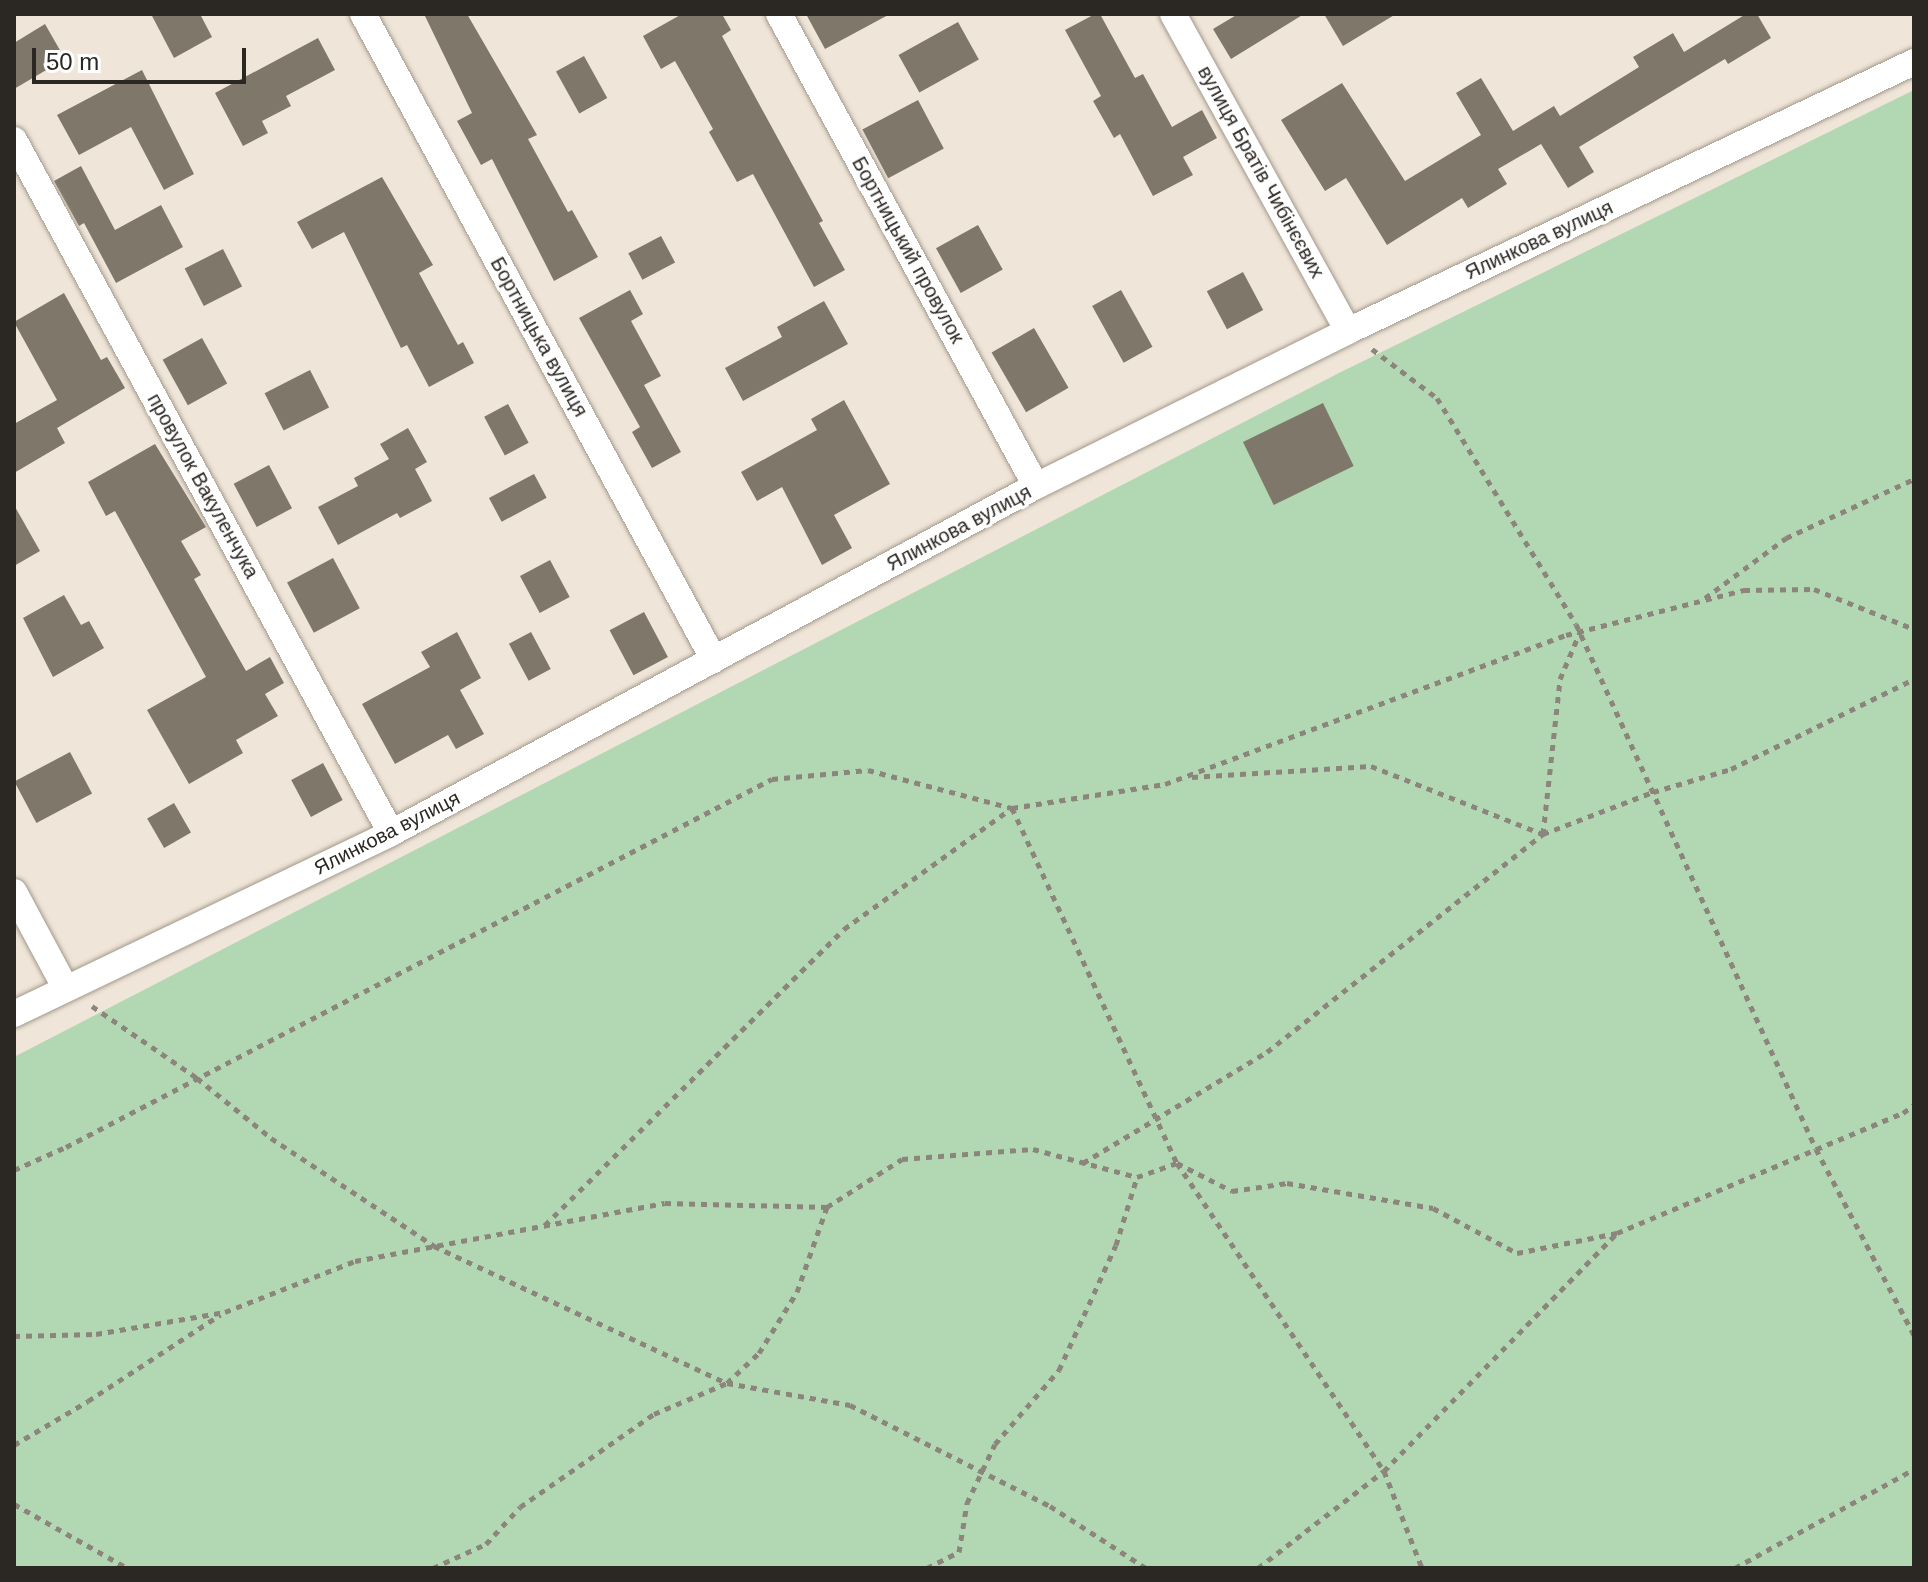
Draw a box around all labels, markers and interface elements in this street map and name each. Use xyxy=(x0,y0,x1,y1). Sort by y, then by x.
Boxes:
scale bar xyxy=(36,32,250,82)
text: 50 m xyxy=(46,48,99,75)
street label: вулиця Братів Чибінєєвих xyxy=(1193,62,1329,282)
street label: Бортницький провулок xyxy=(847,153,969,347)
street label: Ялинкова вулиця xyxy=(1461,195,1617,285)
street label: Бортницька вулиця xyxy=(485,253,593,421)
street label: провулок Вакуленчука xyxy=(142,389,264,583)
street label: Ялинкова вулиця xyxy=(883,480,1035,576)
street label: Ялинкова вулиця xyxy=(310,786,464,880)

